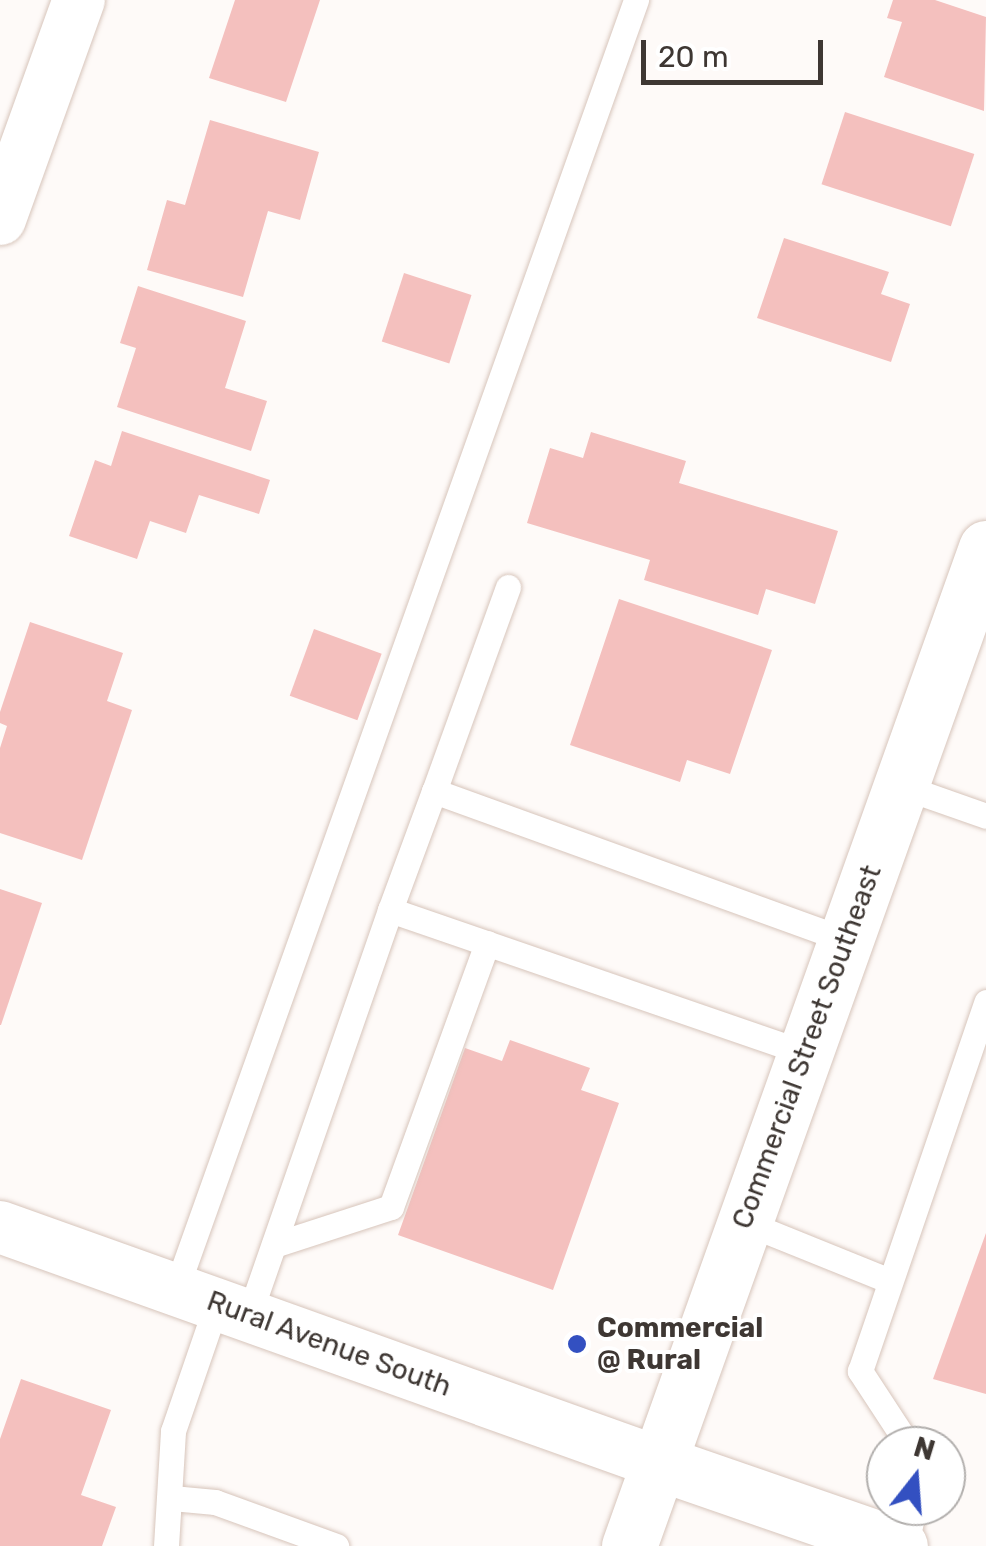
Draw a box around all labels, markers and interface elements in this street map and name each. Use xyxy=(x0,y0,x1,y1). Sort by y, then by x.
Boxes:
scale bar xyxy=(646,20,828,82)
text: 20 m xyxy=(658,39,729,75)
street label: Commercial Street Southeast xyxy=(725,861,889,1233)
street label: Rural Avenue South xyxy=(202,1284,456,1404)
place label: Commercial @ Rural xyxy=(597,1311,763,1377)
marker: Commercial @ Rural xyxy=(566,1333,588,1355)
north arrow xyxy=(866,1426,966,1526)
text: N xyxy=(910,1430,939,1467)

